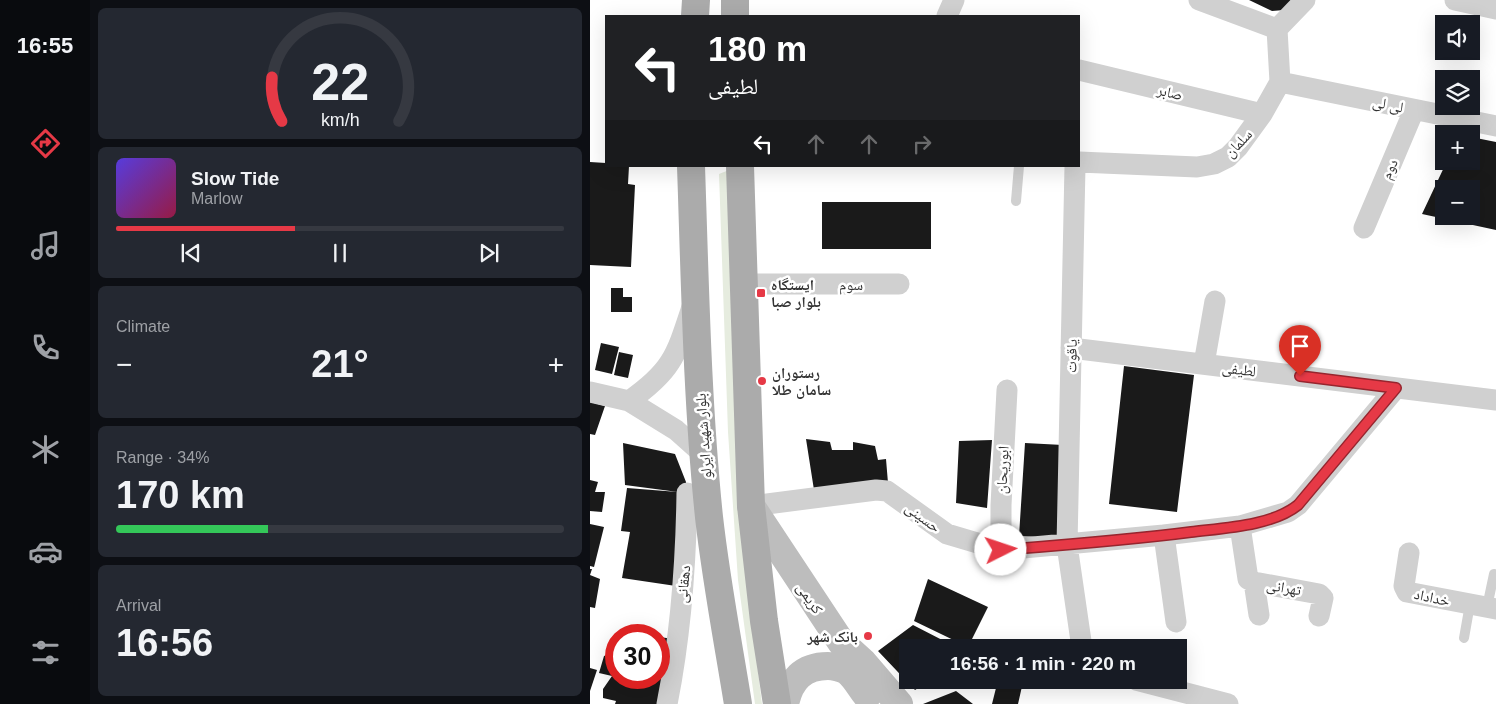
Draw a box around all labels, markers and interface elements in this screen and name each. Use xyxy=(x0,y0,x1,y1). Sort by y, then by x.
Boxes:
map controls xyxy=(1435,15,1480,225)
button: sound xyxy=(1435,15,1480,60)
text: 180 m xyxy=(708,29,807,68)
text: 16:55 xyxy=(17,33,73,58)
icon: left xyxy=(625,35,690,100)
text: 22 xyxy=(311,53,369,111)
button: layers xyxy=(1435,70,1480,115)
text: لطیفی xyxy=(708,74,758,99)
street label: صابر xyxy=(1154,80,1185,104)
street label: لی لی xyxy=(1371,92,1405,118)
text: km/h xyxy=(321,110,359,130)
street label: سلمان xyxy=(1221,125,1257,162)
button: + xyxy=(1435,125,1480,170)
icon: directions xyxy=(28,126,63,161)
icon: left xyxy=(749,130,777,158)
icon: ahead xyxy=(802,130,830,158)
icon: ahead xyxy=(855,130,883,158)
icon: right xyxy=(908,130,936,158)
street label: دوم xyxy=(1377,156,1403,183)
text: Slow Tide xyxy=(191,168,279,189)
button: − xyxy=(1435,180,1480,225)
text: Marlow xyxy=(191,190,243,207)
icon: music xyxy=(28,228,63,263)
icon: previous xyxy=(177,239,205,267)
icon: pause xyxy=(326,239,354,267)
icon: next xyxy=(475,239,503,267)
place label: ایستگاه بلوار صبا xyxy=(771,276,821,310)
street label: سوم xyxy=(839,276,863,295)
marker: ایستگاه بلوار صبا xyxy=(755,287,767,299)
text: Climate xyxy=(116,318,170,335)
pin xyxy=(1279,325,1321,376)
icon: phone xyxy=(28,330,63,365)
icon: arrive xyxy=(1286,332,1314,360)
street label: یاقوت xyxy=(1062,339,1081,373)
text: 21° xyxy=(311,343,369,385)
text: − xyxy=(116,349,132,380)
text: + xyxy=(548,349,564,380)
street label: لطیفی xyxy=(1221,358,1257,382)
place label: رستوران سامان طلا xyxy=(772,364,831,399)
marker: رستوران سامان طلا xyxy=(756,375,768,387)
street label: بلوار شهید ایرلو xyxy=(692,393,715,479)
icon: climate xyxy=(28,432,63,467)
street label: ابوریحان xyxy=(992,445,1014,495)
text: Range · 34% xyxy=(116,449,209,466)
text: 170 km xyxy=(116,474,245,516)
street label: حسینی xyxy=(901,498,944,538)
position arrow xyxy=(974,523,1026,575)
icon: car xyxy=(28,534,63,569)
street label: دهقانی xyxy=(673,564,695,604)
street label: تهرانی xyxy=(1265,576,1303,600)
street label: کریمی xyxy=(792,579,827,618)
street label: خداداد xyxy=(1413,585,1452,609)
text: Arrival xyxy=(116,597,161,614)
text: 16:56 xyxy=(116,622,213,664)
speed limit sign: 30 xyxy=(605,624,670,689)
place label: بانک شهر xyxy=(806,628,858,646)
marker: بانک شهر xyxy=(862,630,874,642)
icon: filters xyxy=(28,635,63,670)
text: 16:56 · 1 min · 220 m xyxy=(950,653,1136,674)

